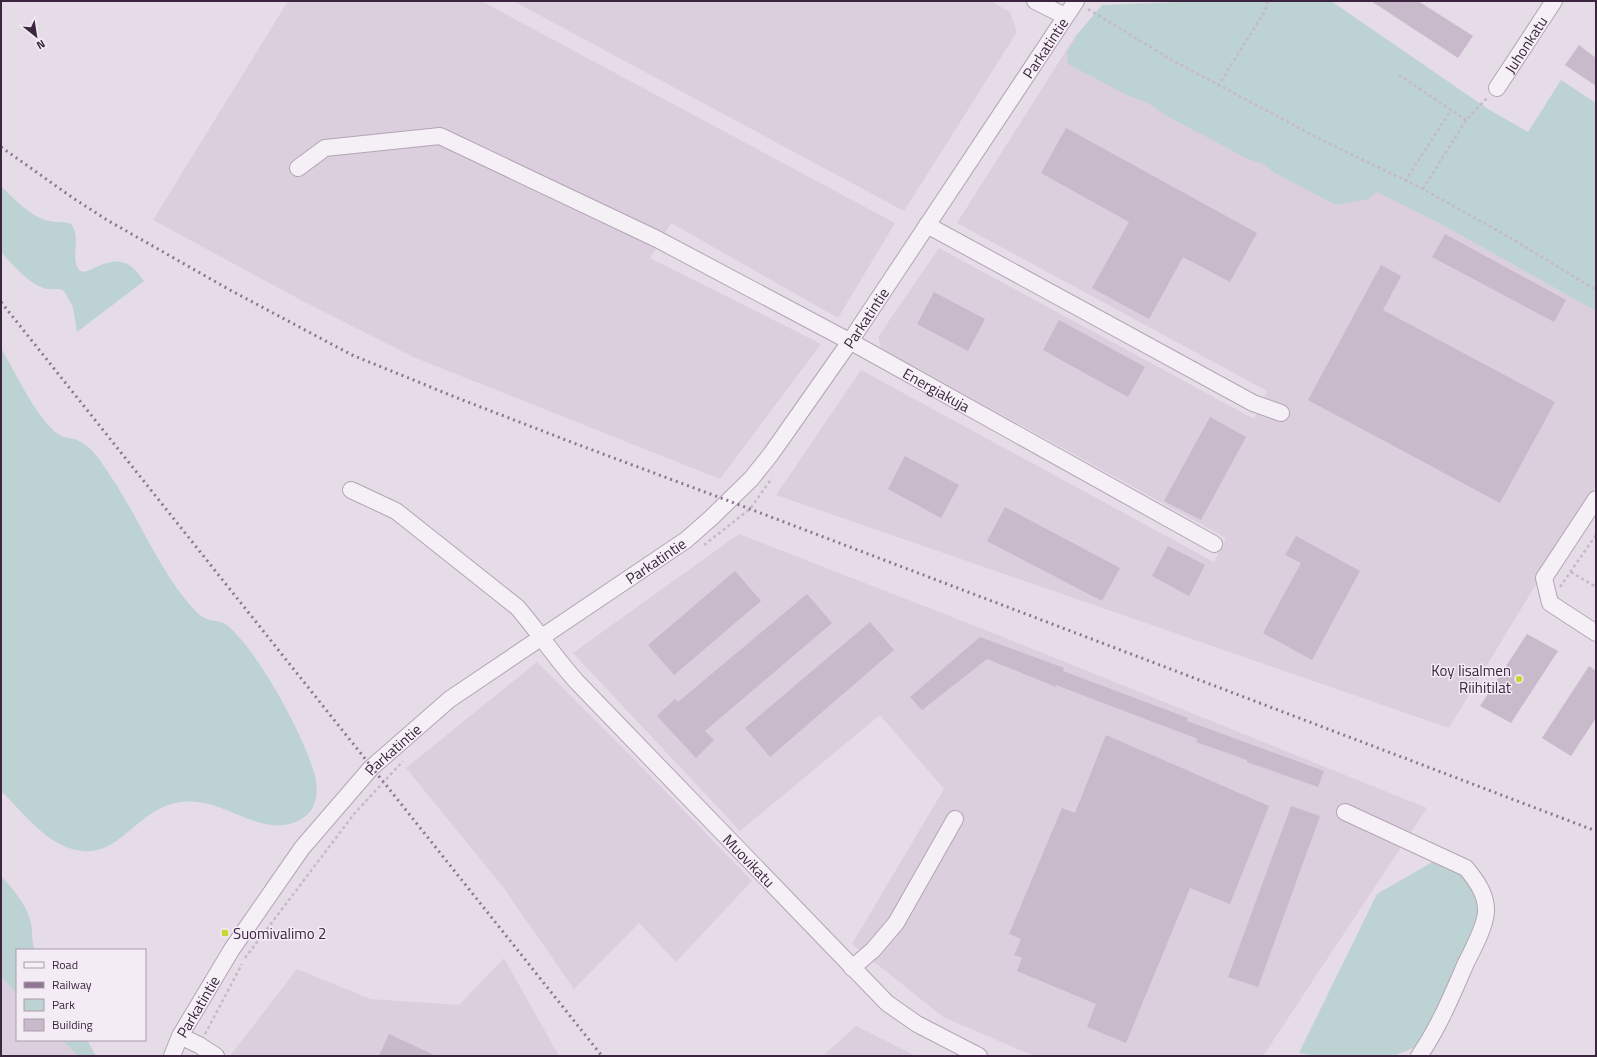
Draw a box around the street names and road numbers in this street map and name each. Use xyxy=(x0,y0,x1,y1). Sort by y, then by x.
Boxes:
street label: Juhonkatu xyxy=(1498,11,1553,78)
street label: Parkatintie xyxy=(1016,13,1074,83)
street label: Parkatintie xyxy=(837,283,894,353)
street label: Energiakuja xyxy=(899,362,975,418)
street label: Parkatintie xyxy=(620,532,690,589)
street label: Parkatintie xyxy=(358,718,426,780)
street label: Muovikatu xyxy=(718,828,781,892)
street label: Parkatintie xyxy=(170,971,225,1042)

